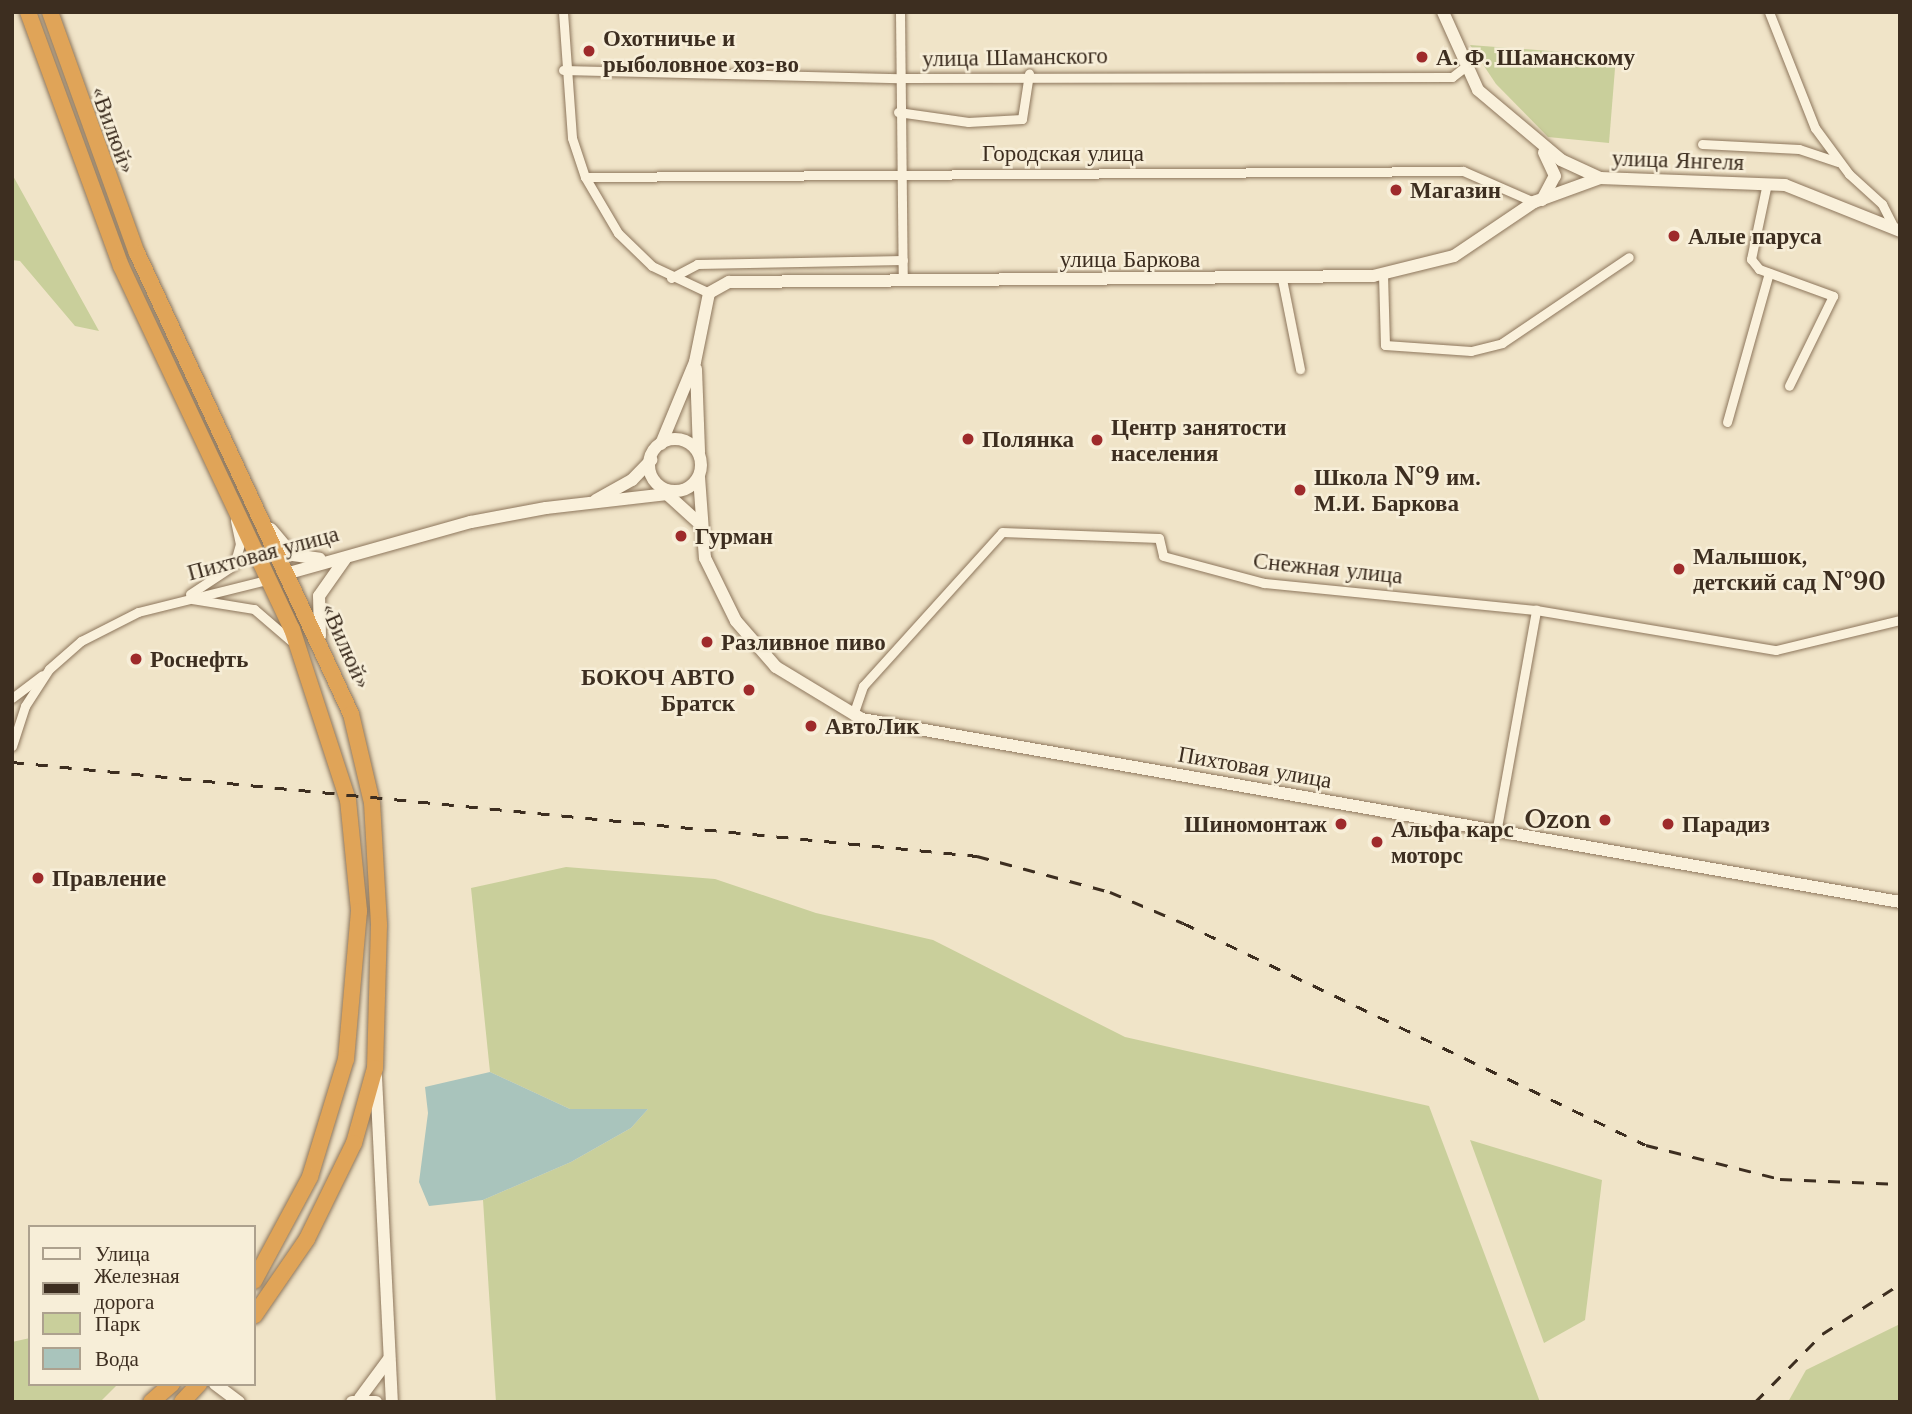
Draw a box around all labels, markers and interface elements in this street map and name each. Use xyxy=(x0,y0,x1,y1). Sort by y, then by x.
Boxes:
place label: Охотничье и рыболовное хоз-во xyxy=(603,24,799,78)
street label: улица Шаманского xyxy=(922,42,1108,72)
marker: Охотничье и рыболовное хоз-во xyxy=(581,43,597,59)
place label: А. Ф. Шаманскому xyxy=(1436,43,1635,71)
marker: А. Ф. Шаманскому xyxy=(1414,49,1430,65)
street label: «Вилюй» xyxy=(84,82,142,178)
street label: Городская улица xyxy=(982,139,1144,167)
street label: улица Янгеля xyxy=(1611,144,1745,176)
place label: Магазин xyxy=(1410,176,1501,204)
marker: Магазин xyxy=(1388,182,1404,198)
place label: Алые паруса xyxy=(1688,222,1822,250)
marker: Алые паруса xyxy=(1666,228,1682,244)
street label: улица Баркова xyxy=(1060,245,1200,273)
place label: Центр занятости населения xyxy=(1111,413,1287,467)
place label: Полянка xyxy=(982,425,1074,453)
marker: Полянка xyxy=(960,431,976,447)
marker: Центр занятости населения xyxy=(1089,432,1105,448)
place label: Школа №9 им. М.И. Баркова xyxy=(1314,463,1481,517)
marker: Школа №9 им. М.И. Баркова xyxy=(1292,482,1308,498)
street label: Пихтовая улица xyxy=(184,520,342,586)
place label: Гурман xyxy=(695,522,773,550)
marker: Гурман xyxy=(673,528,689,544)
place label: Малышок, детский сад №90 xyxy=(1693,542,1886,596)
street label: Снежная улица xyxy=(1252,546,1404,590)
marker: Малышок, детский сад №90 xyxy=(1671,561,1687,577)
street label: «Вилюй» xyxy=(315,599,377,693)
place label: Разливное пиво xyxy=(721,628,886,656)
marker: Разливное пиво xyxy=(699,634,715,650)
place label: Роснефть xyxy=(150,645,248,673)
marker: Роснефть xyxy=(128,651,144,667)
place label: БОКОЧ АВТО Братск xyxy=(581,663,735,717)
marker: БОКОЧ АВТО Братск xyxy=(741,682,757,698)
place label: АвтоЛик xyxy=(825,712,920,740)
marker: АвтоЛик xyxy=(803,718,819,734)
street label: Пихтовая улица xyxy=(1176,740,1334,794)
place label: Ozon xyxy=(1524,806,1591,834)
place label: Шиномонтаж xyxy=(1184,810,1327,838)
place label: Парадиз xyxy=(1682,810,1770,838)
marker: Ozon xyxy=(1597,812,1613,828)
place label: Альфа карс моторс xyxy=(1391,815,1514,869)
marker: Шиномонтаж xyxy=(1333,816,1349,832)
marker: Парадиз xyxy=(1660,816,1676,832)
marker: Альфа карс моторс xyxy=(1369,834,1385,850)
place label: Правление xyxy=(52,864,166,892)
marker: Правление xyxy=(30,870,46,886)
legend xyxy=(28,1225,256,1386)
text: Улица xyxy=(95,1241,150,1267)
text: Железная дорога xyxy=(94,1263,180,1315)
text: Парк xyxy=(95,1311,140,1337)
text: Вода xyxy=(95,1346,139,1372)

